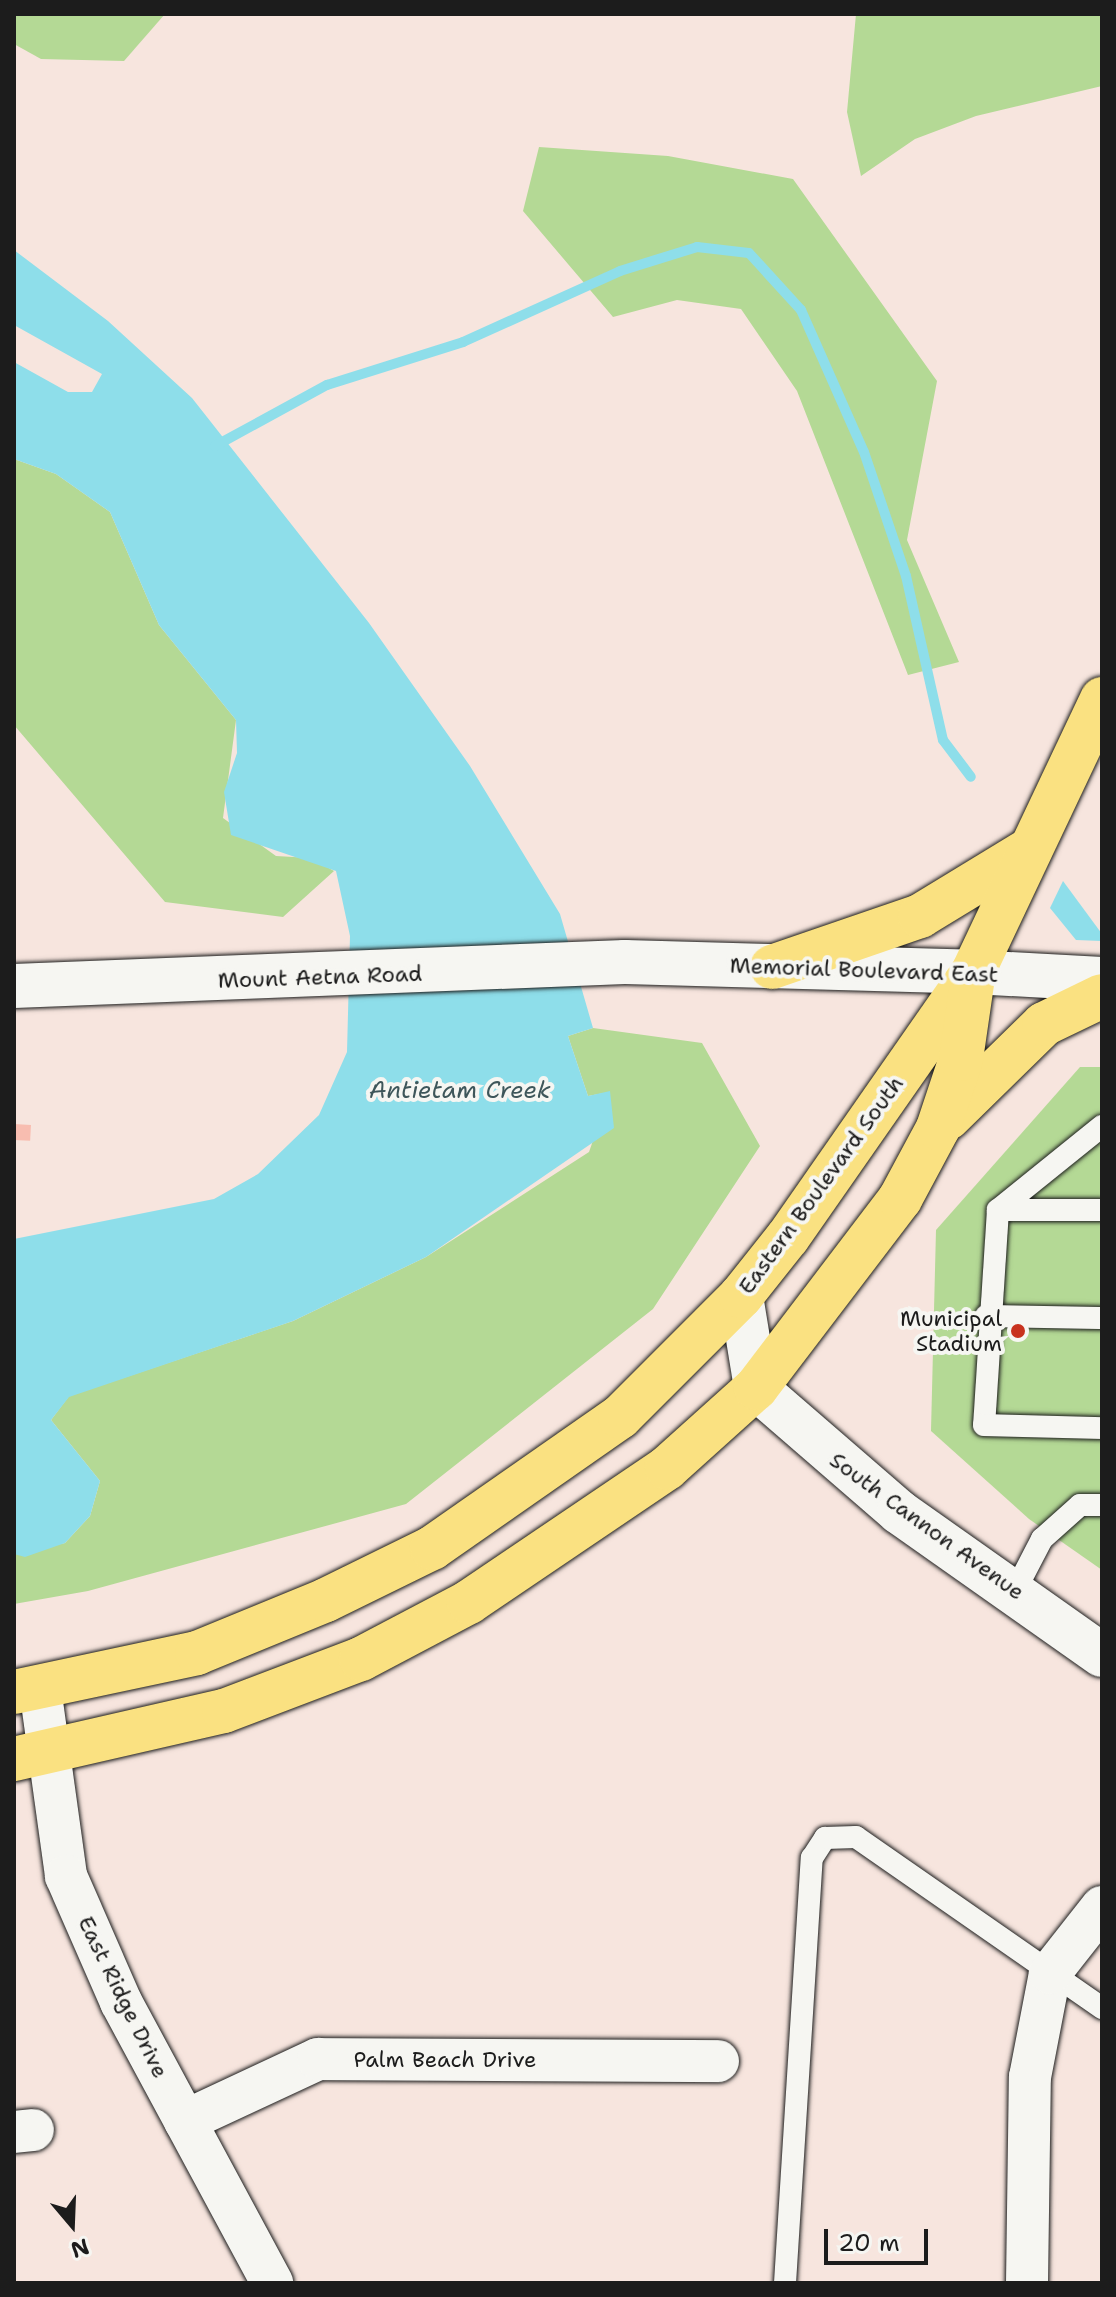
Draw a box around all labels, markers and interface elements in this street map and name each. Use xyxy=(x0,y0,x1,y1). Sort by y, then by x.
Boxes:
street label: Memorial Boulevard East xyxy=(729,952,999,988)
street label: Mount Aetna Road xyxy=(217,960,423,994)
street label: Eastern Boulevard South xyxy=(733,1071,909,1299)
water label: Antietam Creek xyxy=(369,1077,551,1105)
place label: Municipal Stadium xyxy=(900,1305,1002,1356)
marker: Municipal Stadium xyxy=(1009,1322,1027,1340)
street label: South Cannon Avenue xyxy=(825,1447,1029,1605)
street label: East Ridge Drive xyxy=(72,1912,174,2082)
street label: Palm Beach Drive xyxy=(354,2047,536,2073)
north arrow xyxy=(32,2185,112,2265)
scale bar xyxy=(828,2213,932,2263)
text: 20 m xyxy=(838,2227,900,2259)
text: N xyxy=(67,2232,93,2265)

